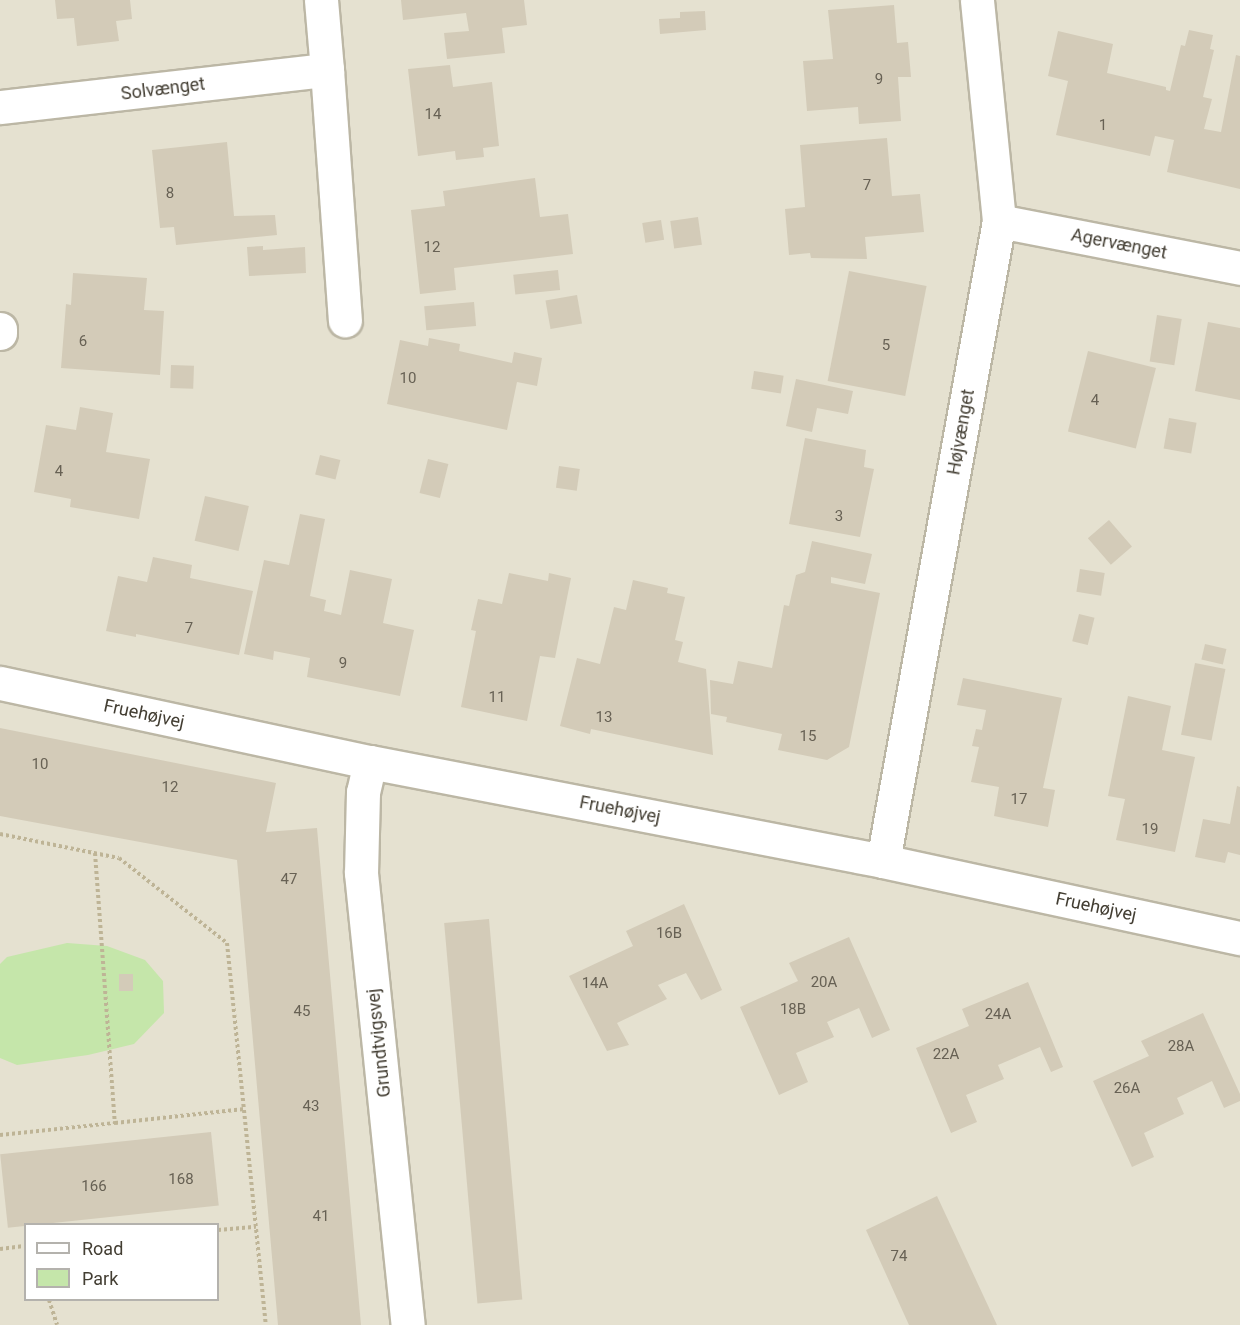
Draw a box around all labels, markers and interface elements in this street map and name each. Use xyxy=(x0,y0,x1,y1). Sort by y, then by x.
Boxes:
house number: 9 xyxy=(875,71,883,89)
street label: Solvænget xyxy=(120,73,206,105)
house number: 14 xyxy=(425,106,441,124)
house number: 1 xyxy=(1099,117,1107,135)
house number: 7 xyxy=(863,177,871,195)
house number: 8 xyxy=(166,185,174,203)
street label: Agervænget xyxy=(1069,224,1169,264)
house number: 12 xyxy=(424,239,440,257)
house number: 6 xyxy=(79,333,87,351)
house number: 5 xyxy=(882,337,890,355)
house number: 10 xyxy=(400,370,416,388)
street label: Højvænget xyxy=(943,387,979,477)
house number: 4 xyxy=(1091,392,1099,410)
house number: 4 xyxy=(55,463,63,481)
house number: 3 xyxy=(835,508,843,526)
house number: 7 xyxy=(185,620,193,638)
house number: 9 xyxy=(339,655,347,673)
house number: 11 xyxy=(489,689,505,707)
street label: Fruehøjvej xyxy=(102,695,186,733)
house number: 13 xyxy=(596,709,612,727)
house number: 15 xyxy=(800,728,816,746)
house number: 10 xyxy=(32,756,48,774)
house number: 12 xyxy=(162,779,178,797)
house number: 17 xyxy=(1011,791,1027,809)
street label: Fruehøjvej xyxy=(578,792,662,828)
house number: 19 xyxy=(1142,821,1158,839)
house number: 47 xyxy=(281,871,297,889)
street label: Fruehøjvej xyxy=(1054,888,1138,926)
house number: 16B xyxy=(656,925,682,943)
house number: 20A xyxy=(811,974,837,992)
house number: 14A xyxy=(582,975,608,993)
street label: Grundtvigsvej xyxy=(363,988,395,1098)
house number: 18B xyxy=(780,1001,806,1019)
house number: 45 xyxy=(294,1003,310,1021)
house number: 24A xyxy=(985,1006,1011,1024)
house number: 28A xyxy=(1168,1038,1194,1056)
house number: 22A xyxy=(933,1046,959,1064)
house number: 26A xyxy=(1114,1080,1140,1098)
house number: 43 xyxy=(303,1098,319,1116)
house number: 168 xyxy=(168,1171,194,1189)
house number: 166 xyxy=(81,1178,107,1196)
house number: 41 xyxy=(313,1208,329,1226)
legend xyxy=(24,1223,219,1301)
text: Road xyxy=(82,1238,123,1259)
house number: 74 xyxy=(891,1248,907,1266)
text: Park xyxy=(82,1268,118,1289)

